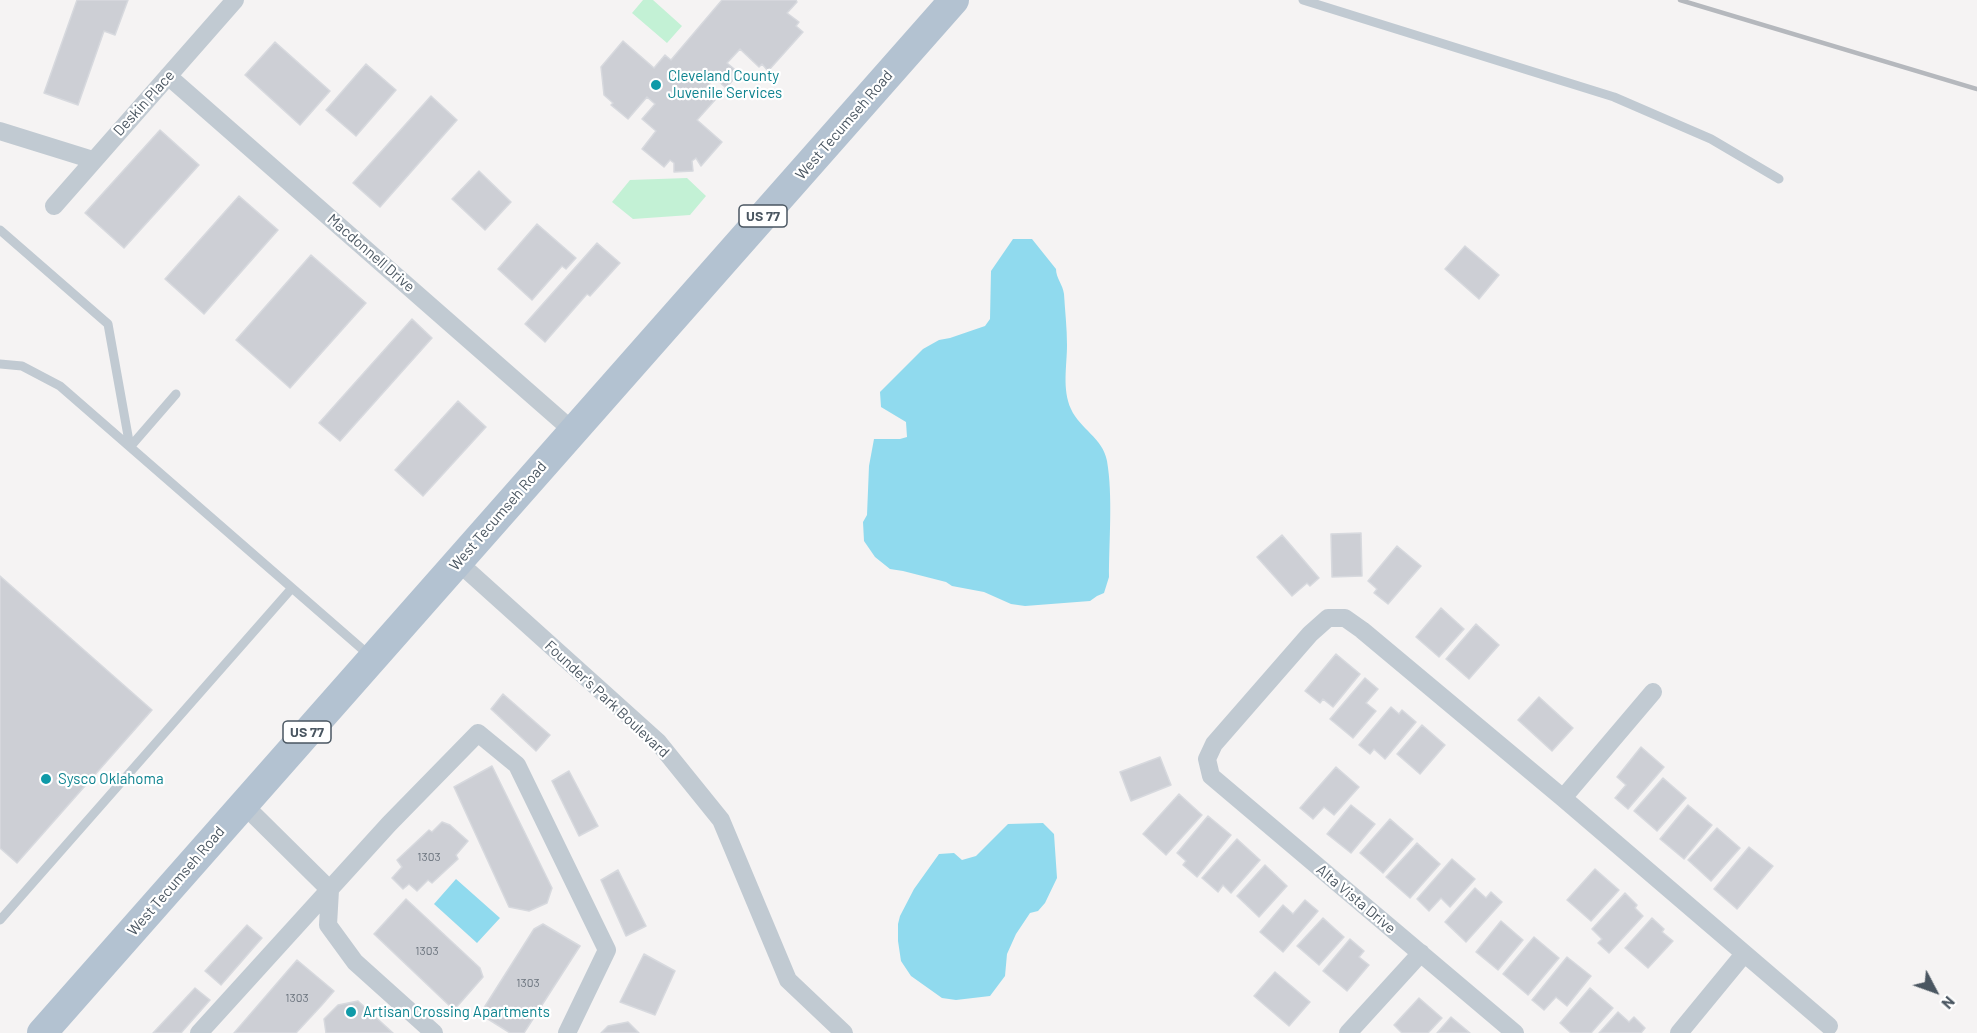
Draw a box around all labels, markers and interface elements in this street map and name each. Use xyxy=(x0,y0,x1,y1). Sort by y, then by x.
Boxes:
street label: Deskin Place xyxy=(110,66,178,140)
place label: Cleveland County Juvenile Services xyxy=(668,67,782,102)
street label: West Tecumseh Road xyxy=(792,67,896,183)
marker: Cleveland County Juvenile Services xyxy=(649,78,663,92)
road number: US 77 xyxy=(739,205,787,227)
street label: Macdonnell Drive xyxy=(324,210,418,296)
street label: West Tecumseh Road xyxy=(446,458,550,574)
street label: Founder's Park Boulevard xyxy=(541,637,673,761)
road number: US 77 xyxy=(283,721,331,743)
place label: Sysco Oklahoma xyxy=(58,770,164,788)
marker: Sysco Oklahoma xyxy=(39,772,53,786)
street label: West Tecumseh Road xyxy=(124,823,228,939)
house number: 1303 xyxy=(417,850,441,864)
street label: Alta Vista Drive xyxy=(1313,861,1399,937)
house number: 1303 xyxy=(415,944,439,958)
north arrow xyxy=(1905,961,1965,1021)
house number: 1303 xyxy=(516,976,540,990)
house number: 1303 xyxy=(285,991,309,1005)
text: N xyxy=(1938,993,1960,1013)
place label: Artisan Crossing Apartments xyxy=(363,1003,550,1021)
marker: Artisan Crossing Apartments xyxy=(344,1005,358,1019)

